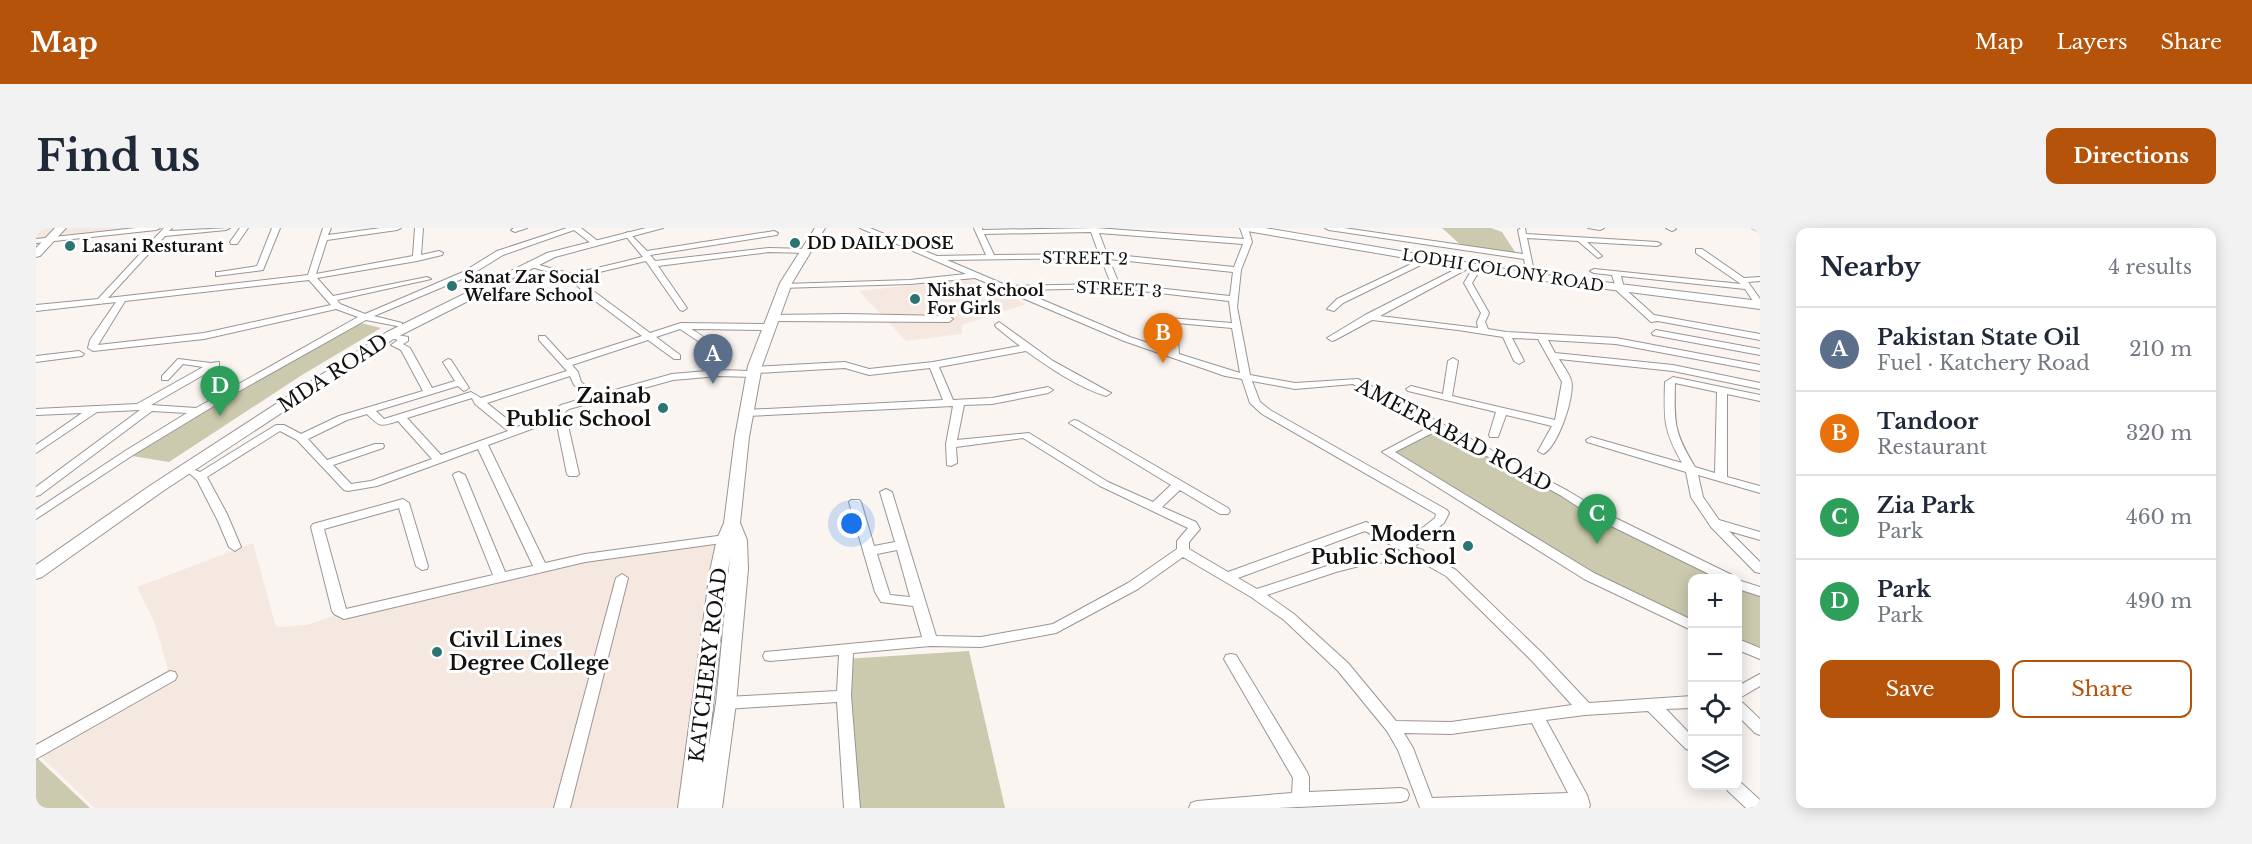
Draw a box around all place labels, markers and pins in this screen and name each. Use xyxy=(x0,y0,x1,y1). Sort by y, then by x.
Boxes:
place label: DD DAILY DOSE xyxy=(807,233,954,253)
place label: Lasani Resturant xyxy=(82,236,225,256)
marker: DD DAILY DOSE xyxy=(788,236,802,250)
marker: Lasani Resturant xyxy=(63,239,77,253)
place label: Sanat Zar Social Welfare School xyxy=(463,267,600,305)
marker: Sanat Zar Social Welfare School xyxy=(445,279,459,293)
place label: Nishat School For Girls xyxy=(927,280,1044,318)
marker: Nishat School For Girls xyxy=(908,292,922,306)
pin: B xyxy=(1144,314,1182,363)
pin: A xyxy=(694,334,732,384)
pin: D xyxy=(200,366,240,416)
place label: Zainab Public School xyxy=(506,384,651,431)
marker: Zainab Public School xyxy=(656,401,670,415)
pin: C xyxy=(1578,494,1616,544)
place label: Modern Public School xyxy=(1311,522,1456,569)
marker: Modern Public School xyxy=(1461,539,1475,553)
place label: Civil Lines Degree College xyxy=(449,628,609,675)
marker: Civil Lines Degree College xyxy=(430,645,444,659)

